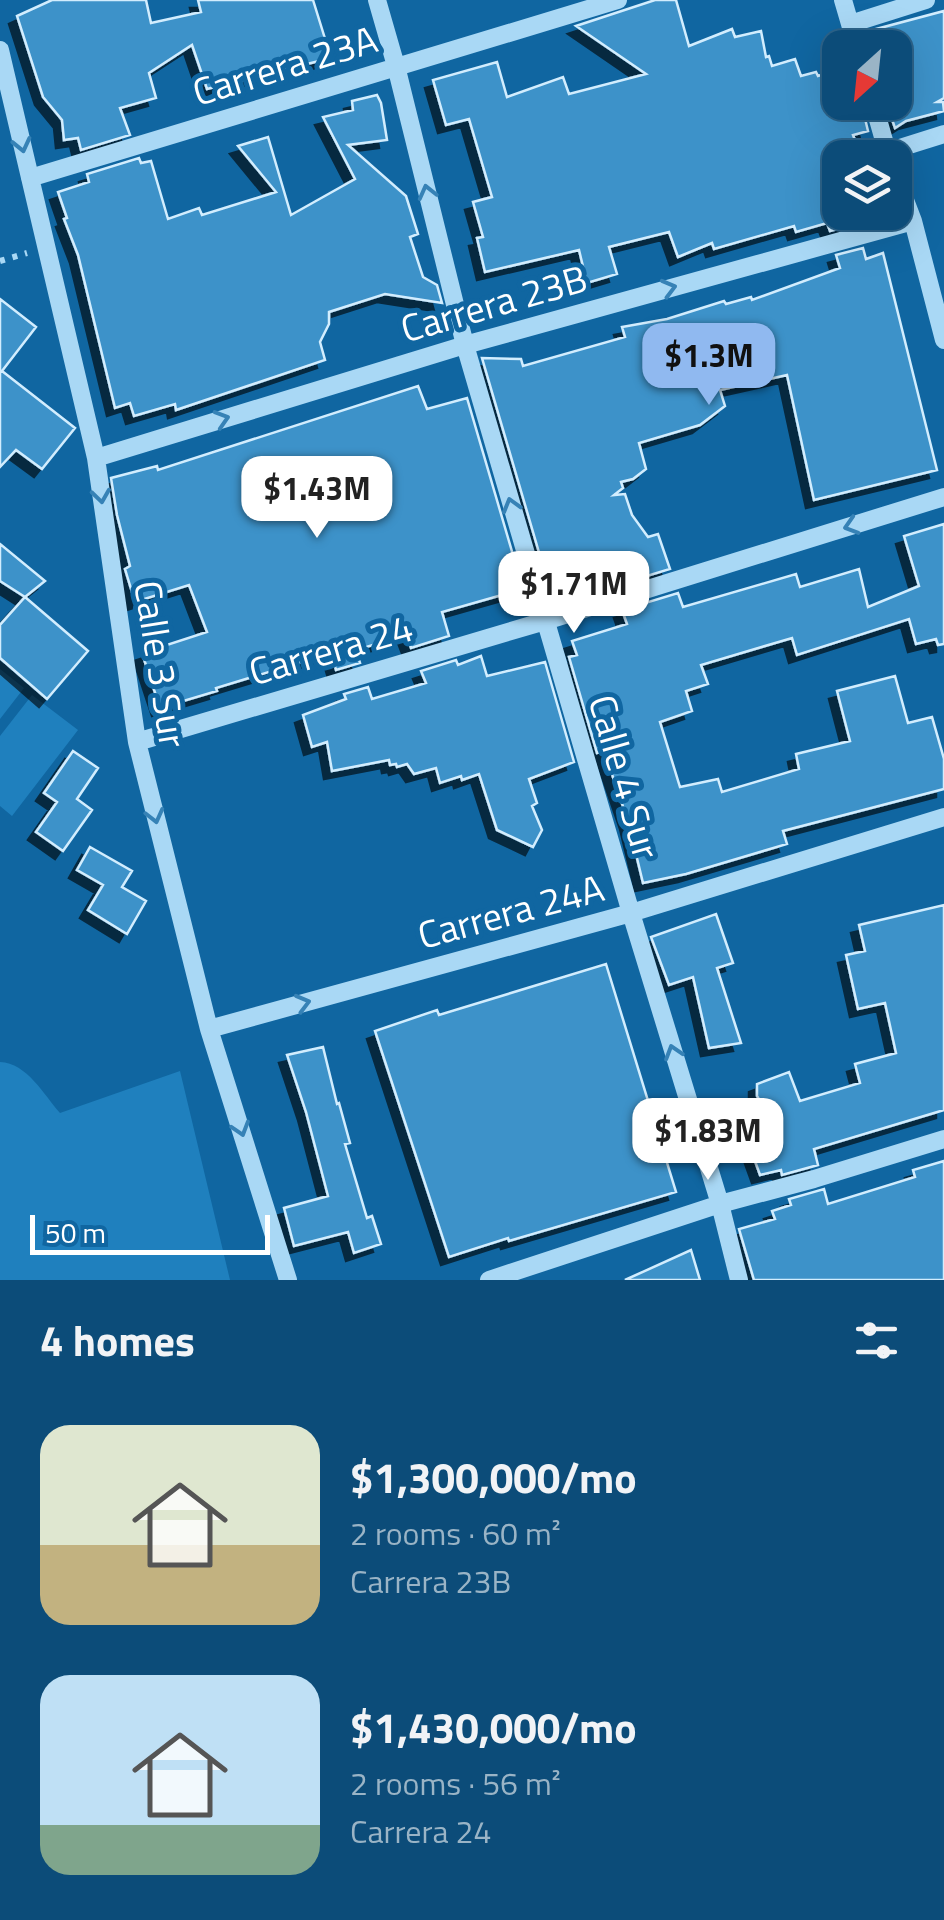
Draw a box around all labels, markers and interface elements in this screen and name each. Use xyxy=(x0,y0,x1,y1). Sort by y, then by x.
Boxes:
street label: Carrera 23A xyxy=(185,9,384,121)
north arrow xyxy=(822,30,912,120)
map controls xyxy=(822,30,912,230)
one-way arrow xyxy=(10,136,31,153)
button: layers xyxy=(822,140,912,230)
one-way arrow xyxy=(418,184,439,201)
street label: Carrera 23B xyxy=(394,249,594,357)
one-way arrow xyxy=(659,279,677,300)
pin: $1.3M xyxy=(639,323,779,408)
text: $1.3M xyxy=(664,331,754,379)
one-way arrow xyxy=(213,410,230,431)
pin: $1.43M xyxy=(236,456,398,541)
text: $1.43M xyxy=(263,464,371,512)
one-way arrow xyxy=(90,487,111,504)
one-way arrow xyxy=(502,498,523,515)
one-way arrow xyxy=(843,514,860,535)
pin: $1.71M xyxy=(493,551,655,636)
text: $1.71M xyxy=(520,559,628,607)
street label: Calle 3 Sur xyxy=(119,576,203,752)
street label: Carrera 24 xyxy=(242,598,419,700)
street label: Calle 4 Sur xyxy=(574,688,676,866)
one-way arrow xyxy=(144,807,165,824)
street label: Carrera 24A xyxy=(411,858,610,964)
one-way arrow xyxy=(294,993,311,1014)
one-way arrow xyxy=(664,1044,685,1061)
pin: $1.83M xyxy=(627,1098,789,1183)
text: $1.83M xyxy=(654,1106,762,1154)
one-way arrow xyxy=(229,1120,249,1137)
scale bar xyxy=(30,1210,270,1254)
text: 50 m xyxy=(45,1211,106,1254)
text: 4 homes xyxy=(40,1308,195,1372)
icon: filters xyxy=(849,1313,904,1368)
text: $1,300,000/mo xyxy=(350,1445,636,1509)
icon: home xyxy=(120,1465,240,1585)
text: 2 rooms · 60 m² xyxy=(350,1509,561,1557)
text: Carrera 23B xyxy=(350,1557,511,1605)
text: $1,430,000/mo xyxy=(350,1695,636,1759)
icon: home xyxy=(120,1715,240,1835)
text: 2 rooms · 56 m² xyxy=(350,1759,561,1807)
text: Carrera 24 xyxy=(350,1807,491,1855)

